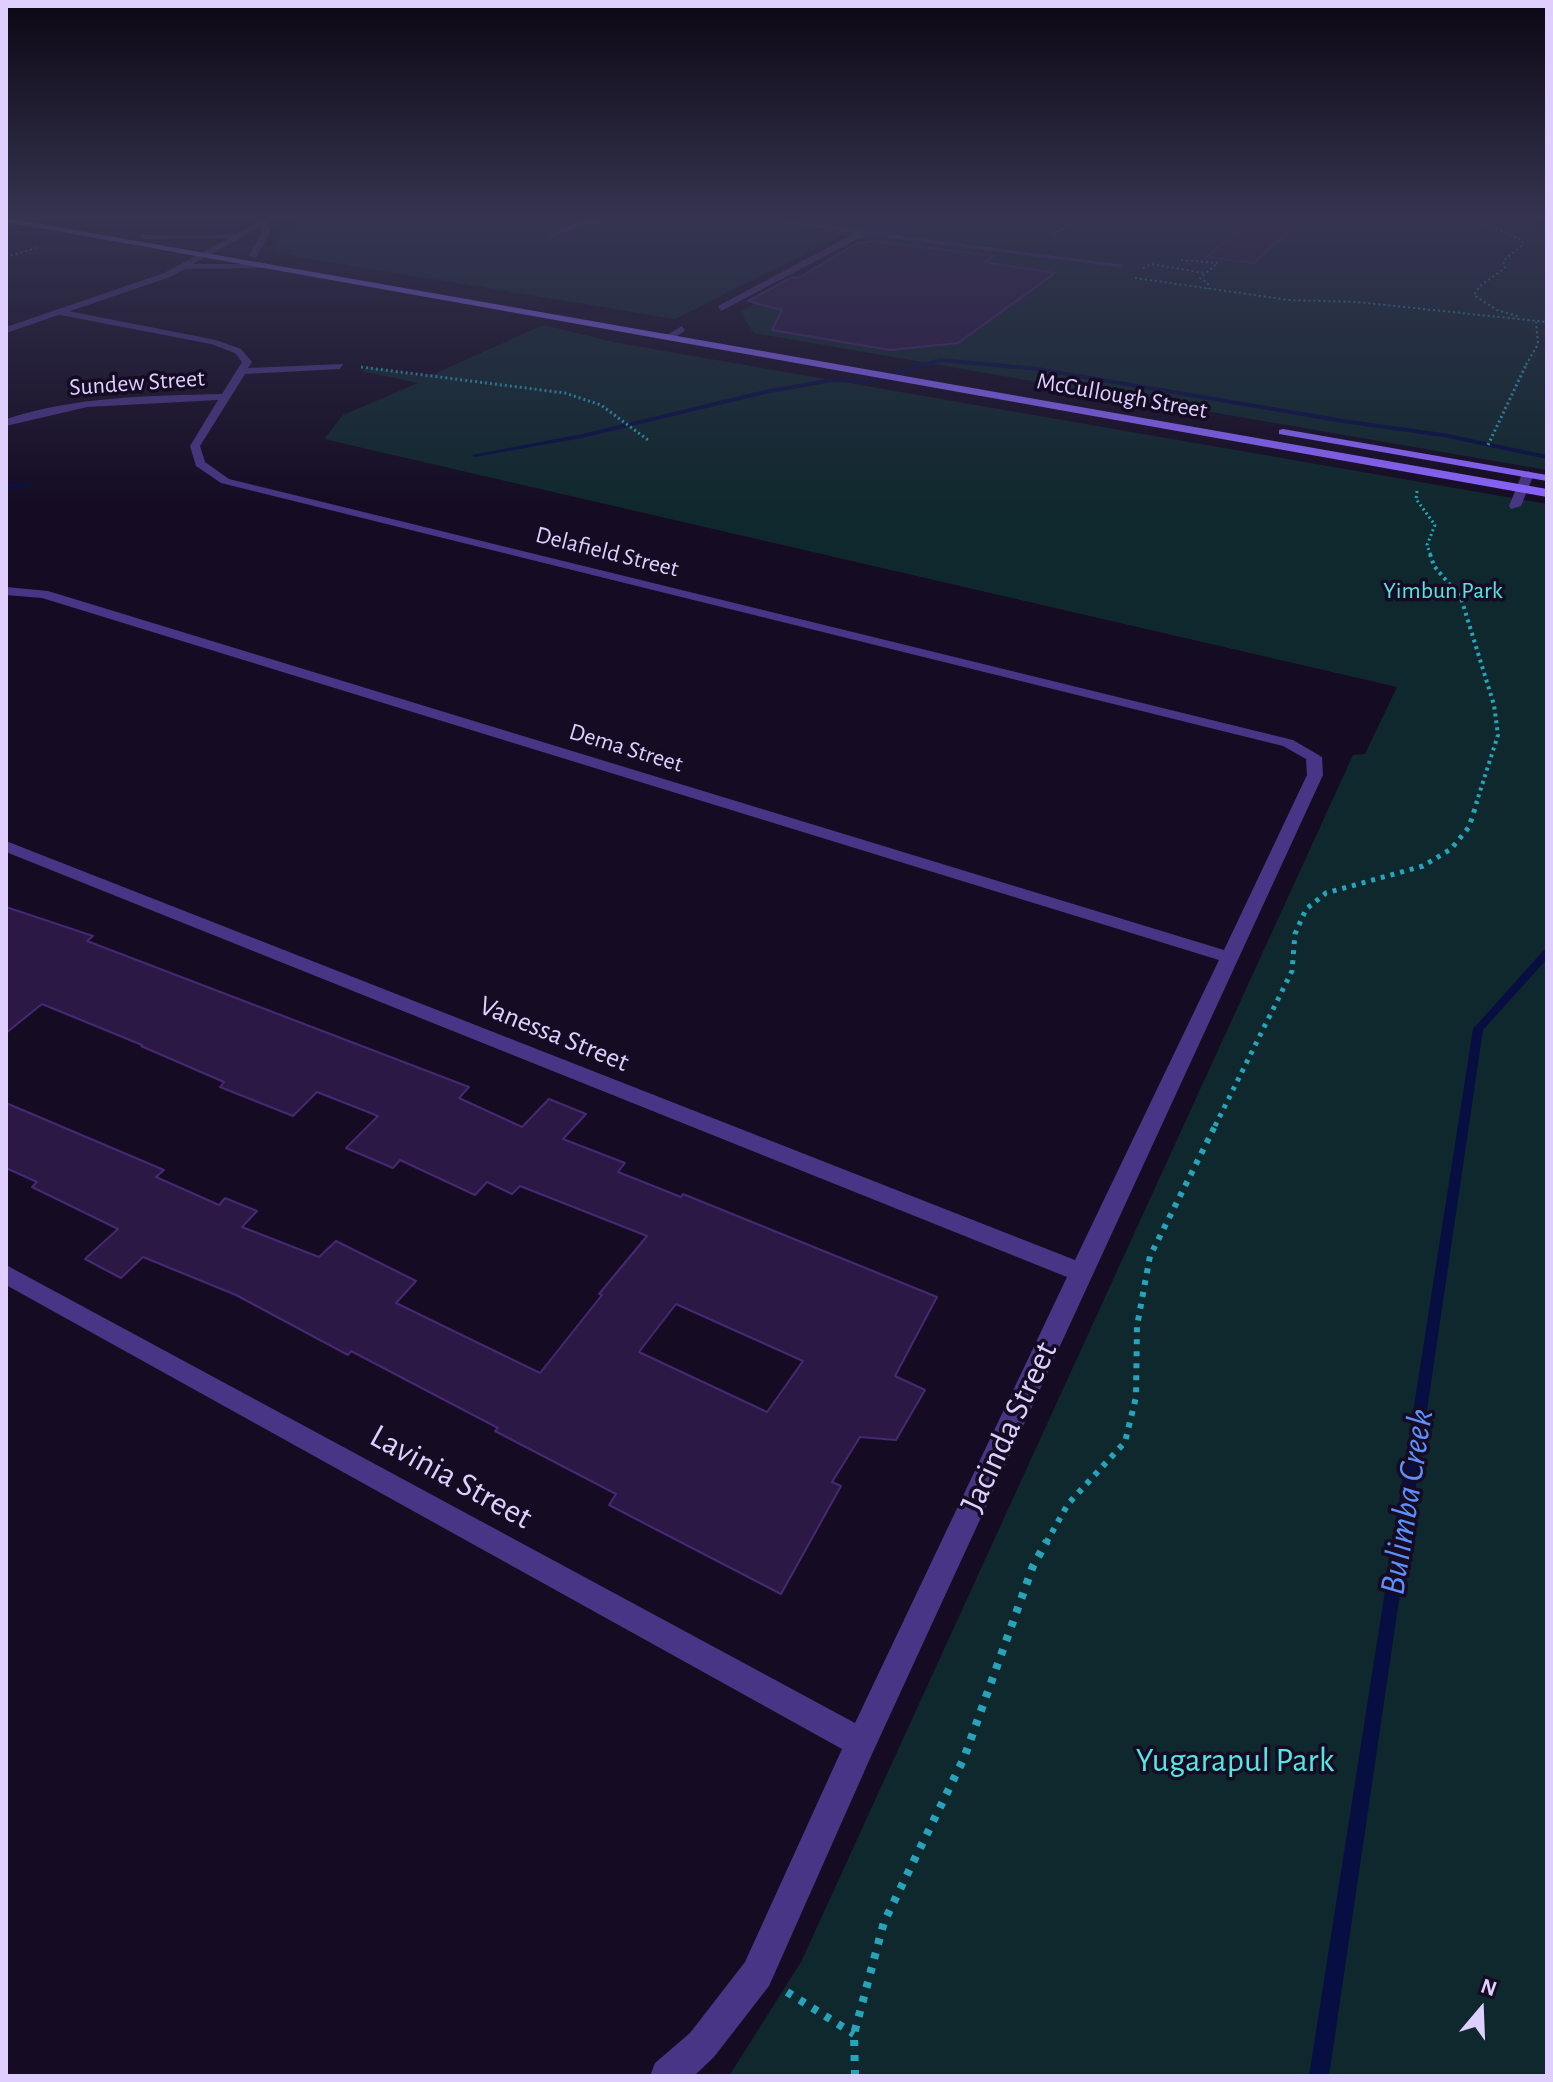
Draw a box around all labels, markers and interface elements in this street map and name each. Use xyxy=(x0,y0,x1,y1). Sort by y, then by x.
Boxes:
street label: Sundew Street xyxy=(68,364,206,402)
street label: McCullough Street xyxy=(1035,367,1209,425)
street label: Delafield Street xyxy=(532,520,682,584)
park label: Yimbun Park xyxy=(1383,577,1503,605)
street label: Dema Street xyxy=(566,717,686,779)
street label: Vanessa Street xyxy=(474,989,634,1079)
street label: Jacinda Street xyxy=(952,1335,1066,1519)
water label: Bulimba Creek xyxy=(1371,1406,1443,1598)
street label: Lavinia Street xyxy=(363,1416,539,1538)
park label: Yugarapul Park xyxy=(1136,1741,1334,1781)
north arrow xyxy=(1441,1970,1521,2050)
text: N xyxy=(1478,1974,1500,2000)

